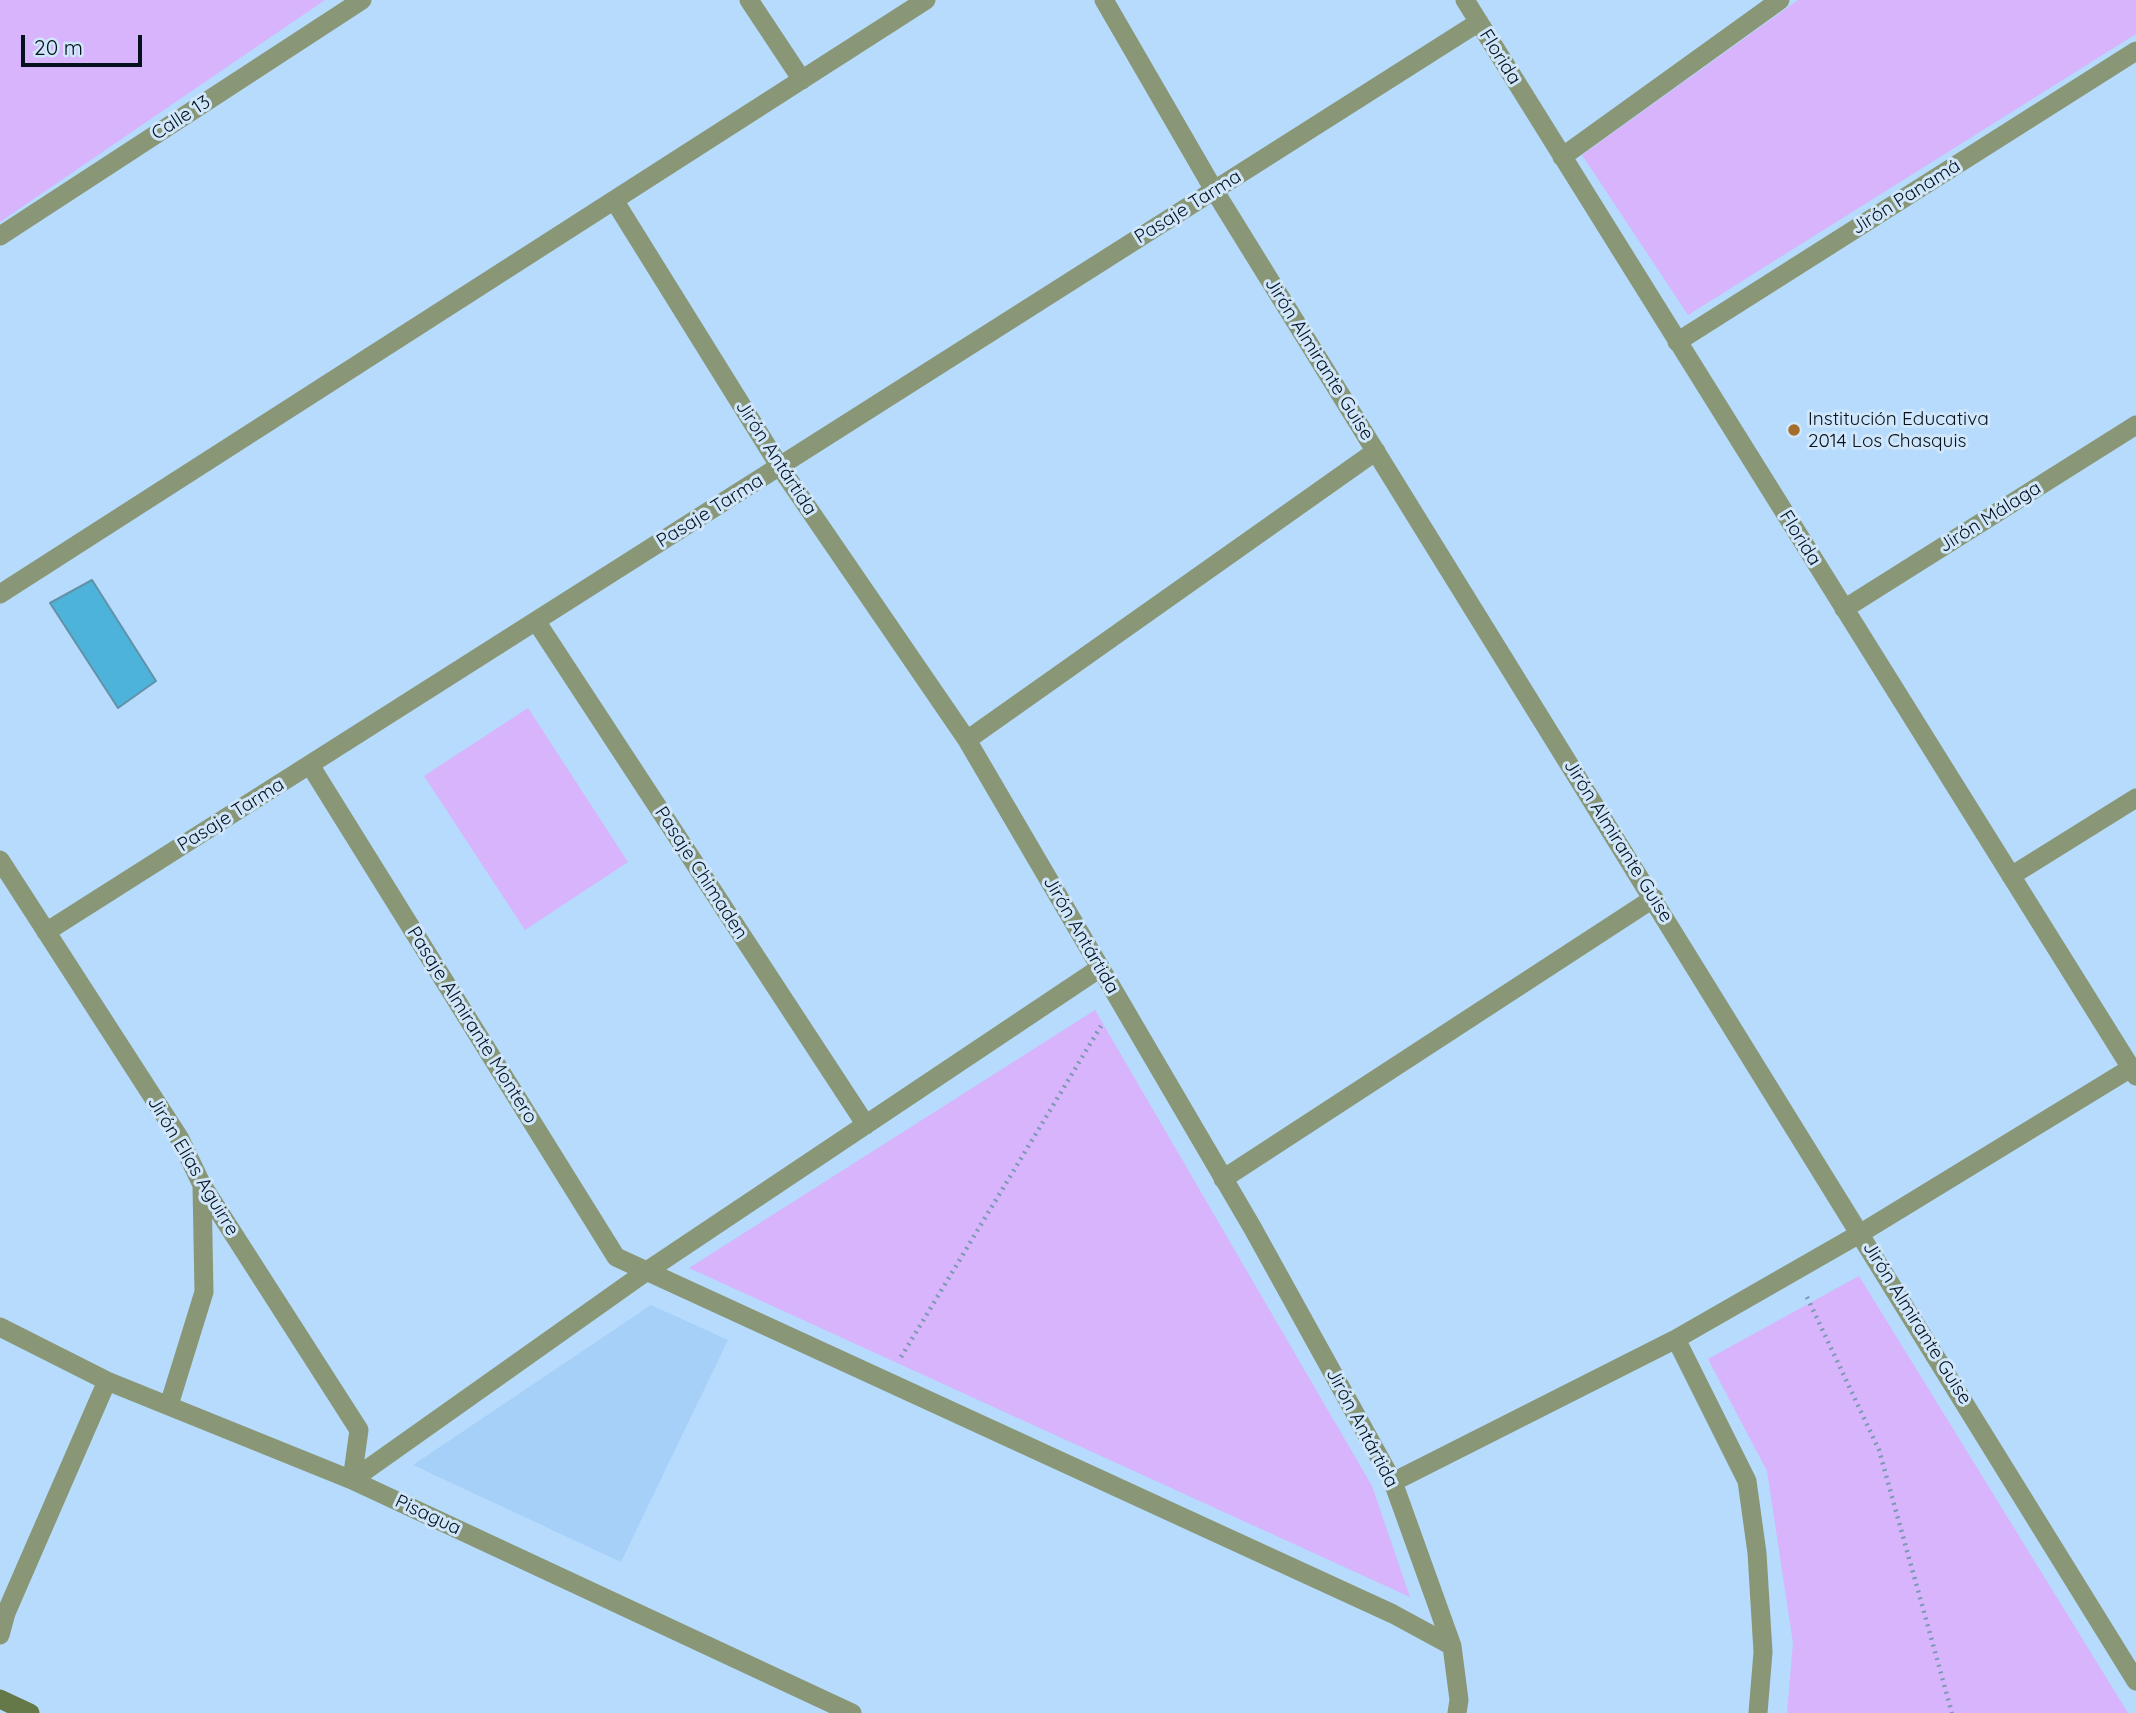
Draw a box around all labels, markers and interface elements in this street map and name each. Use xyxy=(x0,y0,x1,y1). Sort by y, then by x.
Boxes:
scale bar xyxy=(24,21,145,65)
street label: Florida xyxy=(1474,25,1526,89)
text: 20 m xyxy=(34,34,83,60)
street label: Calle 13 xyxy=(147,91,215,145)
street label: Jirón Panamá xyxy=(1847,154,1965,240)
street label: Pasaje Tarma xyxy=(1130,165,1246,249)
street label: Jirón Almirante Guise xyxy=(1260,273,1378,445)
street label: Jirón Antártida xyxy=(731,396,821,520)
place label: Institución Educativa 2014 Los Chasquis xyxy=(1808,408,1989,452)
marker: Institución Educativa 2014 Los Chasquis xyxy=(1786,422,1802,438)
street label: Pasaje Tarma xyxy=(652,469,768,553)
street label: Jirón Málaga xyxy=(1935,477,2045,557)
street label: Florida xyxy=(1774,506,1826,570)
street label: Jirón Almirante Guise xyxy=(1559,755,1677,927)
street label: Pasaje Tarma xyxy=(173,773,289,857)
street label: Pasaje Chimaden xyxy=(650,802,752,944)
street label: Jirón Antártida xyxy=(1038,872,1124,998)
street label: Pasaje Almirante Montero xyxy=(402,922,542,1128)
street label: Jirón Elías Aguirre xyxy=(142,1092,244,1240)
street label: Jirón Almirante Guise xyxy=(1858,1237,1976,1409)
street label: Jirón Antártida xyxy=(1321,1364,1403,1492)
street label: Pisagua xyxy=(391,1490,465,1540)

